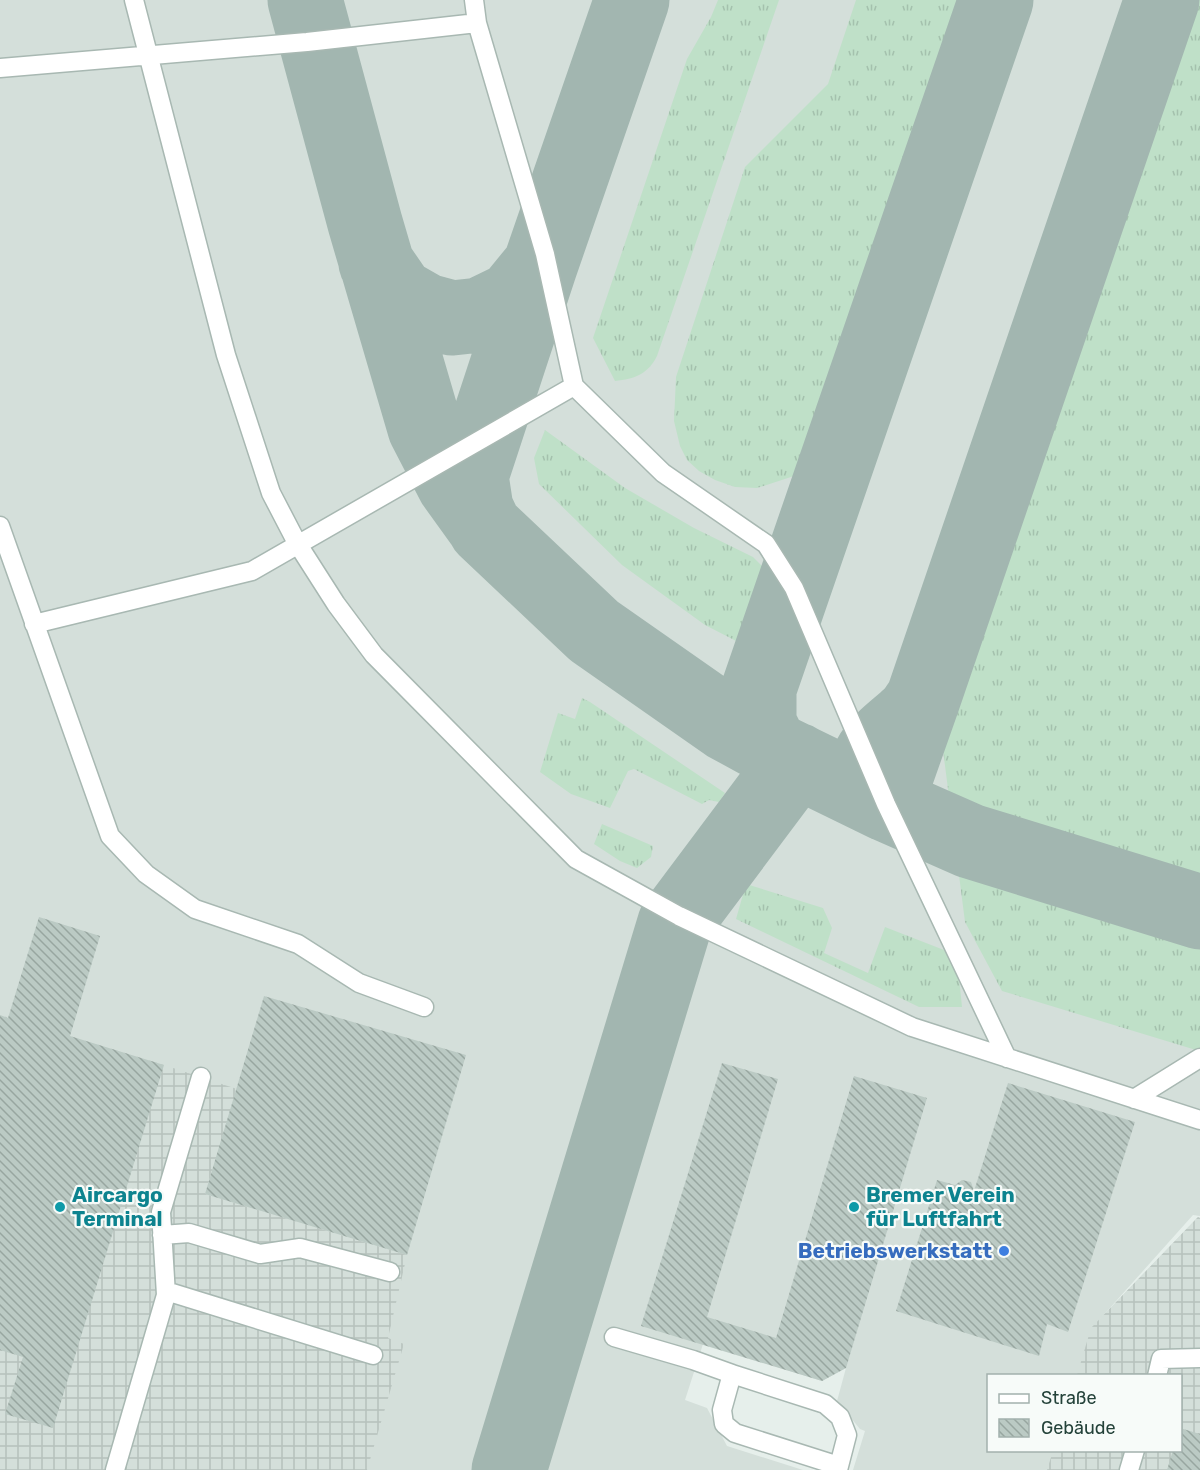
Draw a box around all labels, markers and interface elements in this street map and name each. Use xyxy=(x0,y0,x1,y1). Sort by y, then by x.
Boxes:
place label: Aircargo Terminal xyxy=(72,1182,163,1231)
place label: Bremer Verein für Luftfahrt xyxy=(866,1182,1015,1231)
marker: Aircargo Terminal xyxy=(53,1200,67,1214)
marker: Bremer Verein für Luftfahrt xyxy=(847,1200,861,1214)
place label: Betriebswerkstatt xyxy=(798,1238,992,1263)
marker: Betriebswerkstatt xyxy=(997,1244,1011,1258)
legend xyxy=(987,1374,1182,1452)
text: Straße xyxy=(1041,1387,1097,1409)
text: Gebäude xyxy=(1041,1417,1116,1439)

